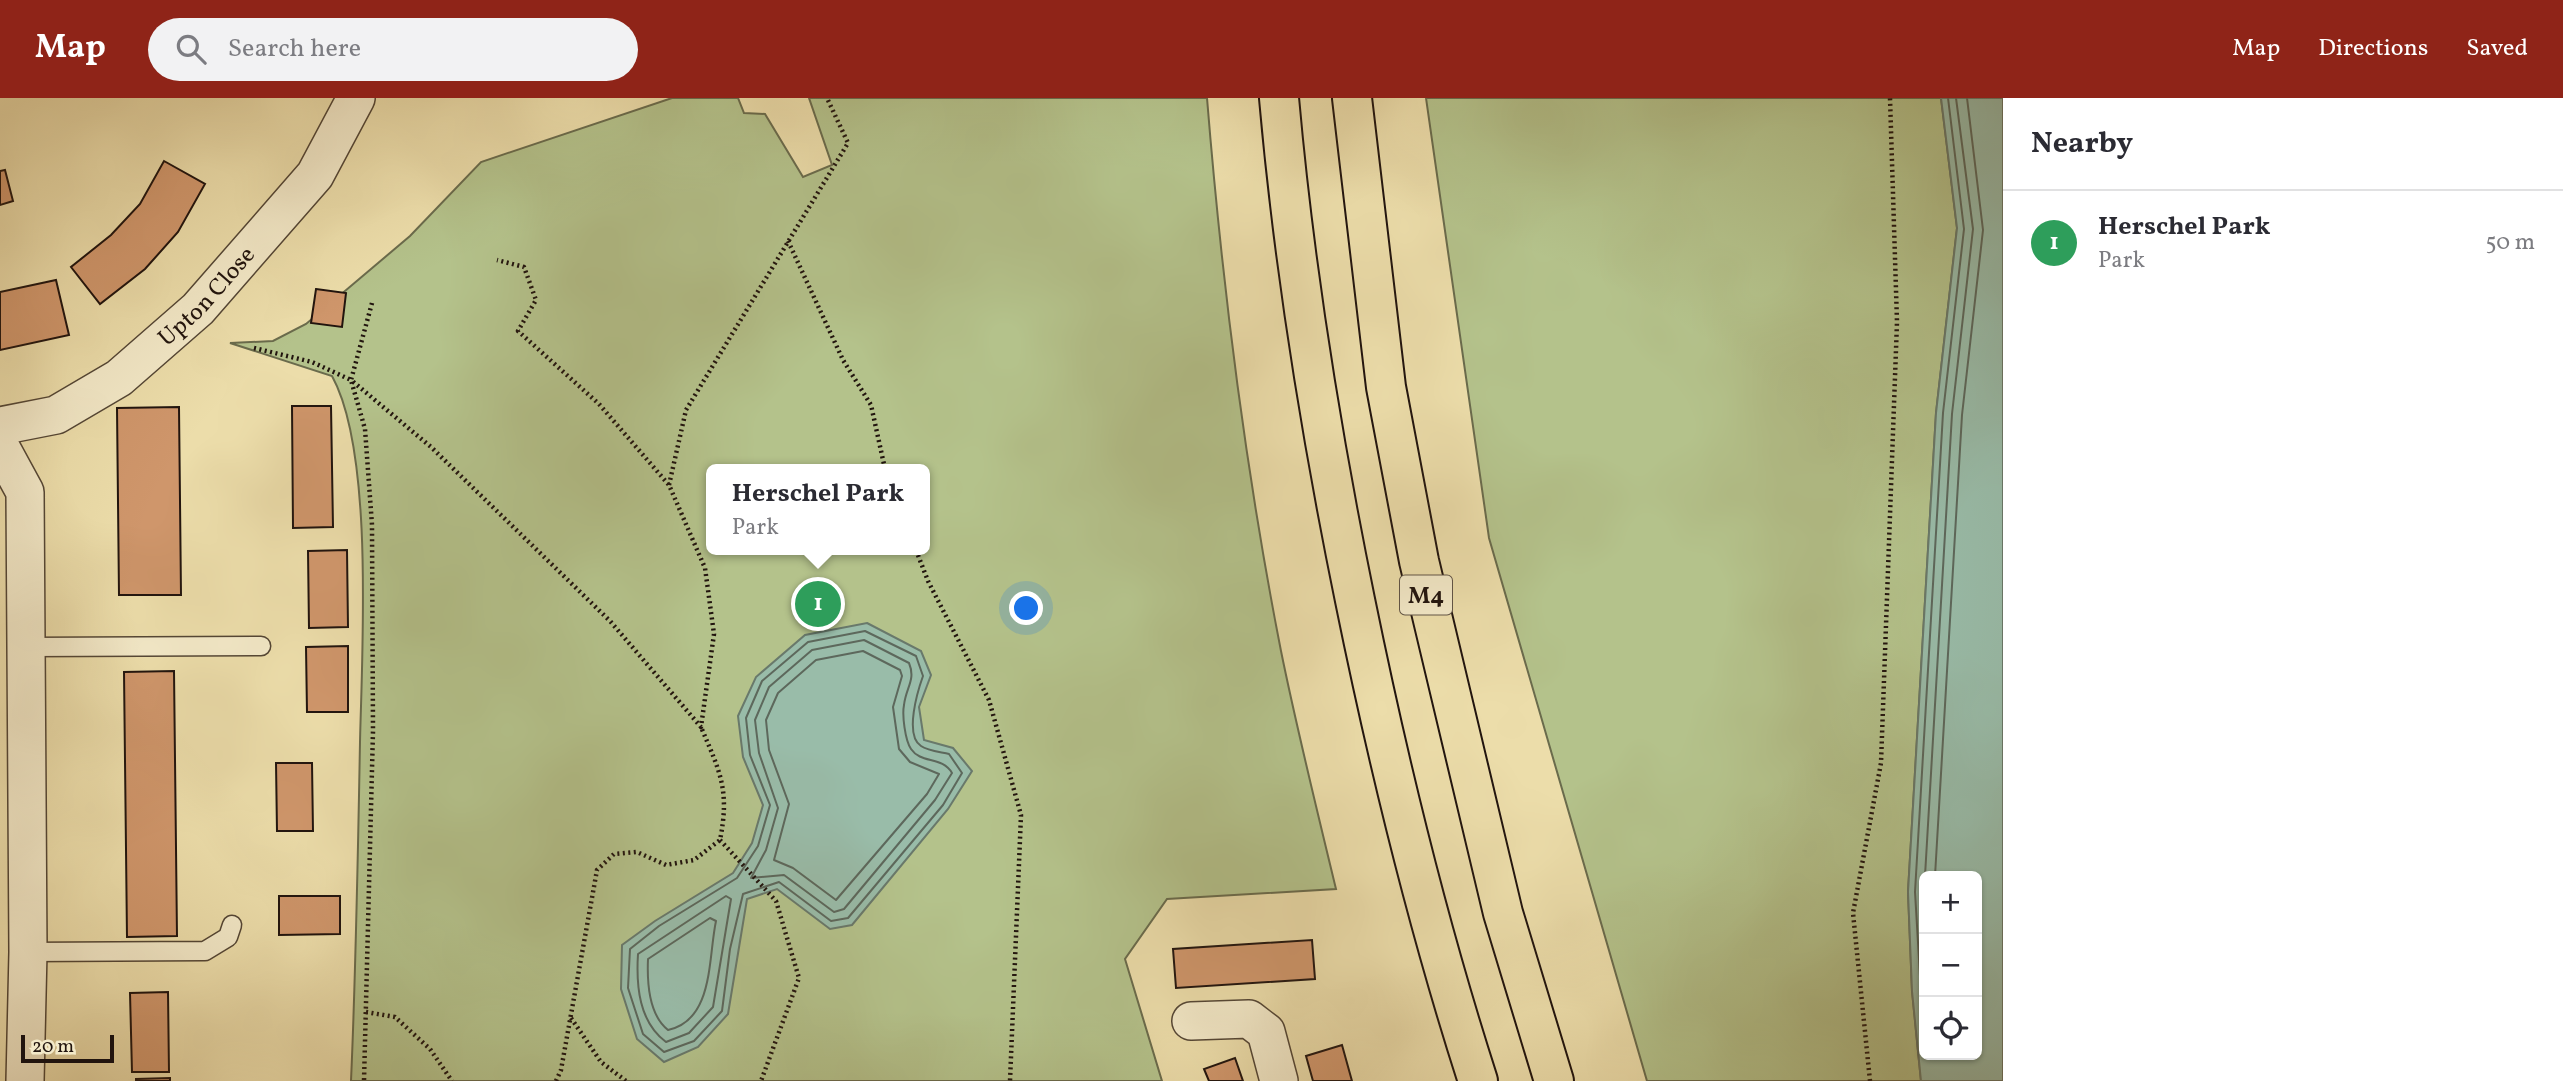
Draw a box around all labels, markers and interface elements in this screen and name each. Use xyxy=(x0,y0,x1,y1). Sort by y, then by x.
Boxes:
search box xyxy=(148,18,638,81)
text: Map xyxy=(35,26,106,72)
icon: search xyxy=(172,30,210,68)
text: Search here xyxy=(228,31,361,67)
text: Map xyxy=(2232,32,2280,66)
text: Directions xyxy=(2318,32,2428,66)
text: Saved xyxy=(2466,32,2528,66)
text: Nearby xyxy=(2031,123,2133,165)
text: Herschel Park xyxy=(2098,209,2271,245)
text: 1 xyxy=(2049,227,2059,259)
text: 50 m xyxy=(2486,227,2535,259)
street label: Upton Close xyxy=(151,240,264,355)
text: Park xyxy=(2098,245,2145,277)
popup xyxy=(706,464,930,555)
text: Herschel Park xyxy=(732,476,904,512)
text: Park xyxy=(732,512,779,544)
road number: M4 xyxy=(1400,575,1452,614)
pin: 1 xyxy=(795,578,841,630)
your location xyxy=(1009,591,1043,625)
map controls xyxy=(1919,871,1982,1060)
button: + xyxy=(1919,871,1982,934)
button: − xyxy=(1919,934,1982,997)
button: locate xyxy=(1919,997,1982,1060)
scale bar xyxy=(21,1032,114,1064)
text: 20 m xyxy=(32,1034,74,1060)

